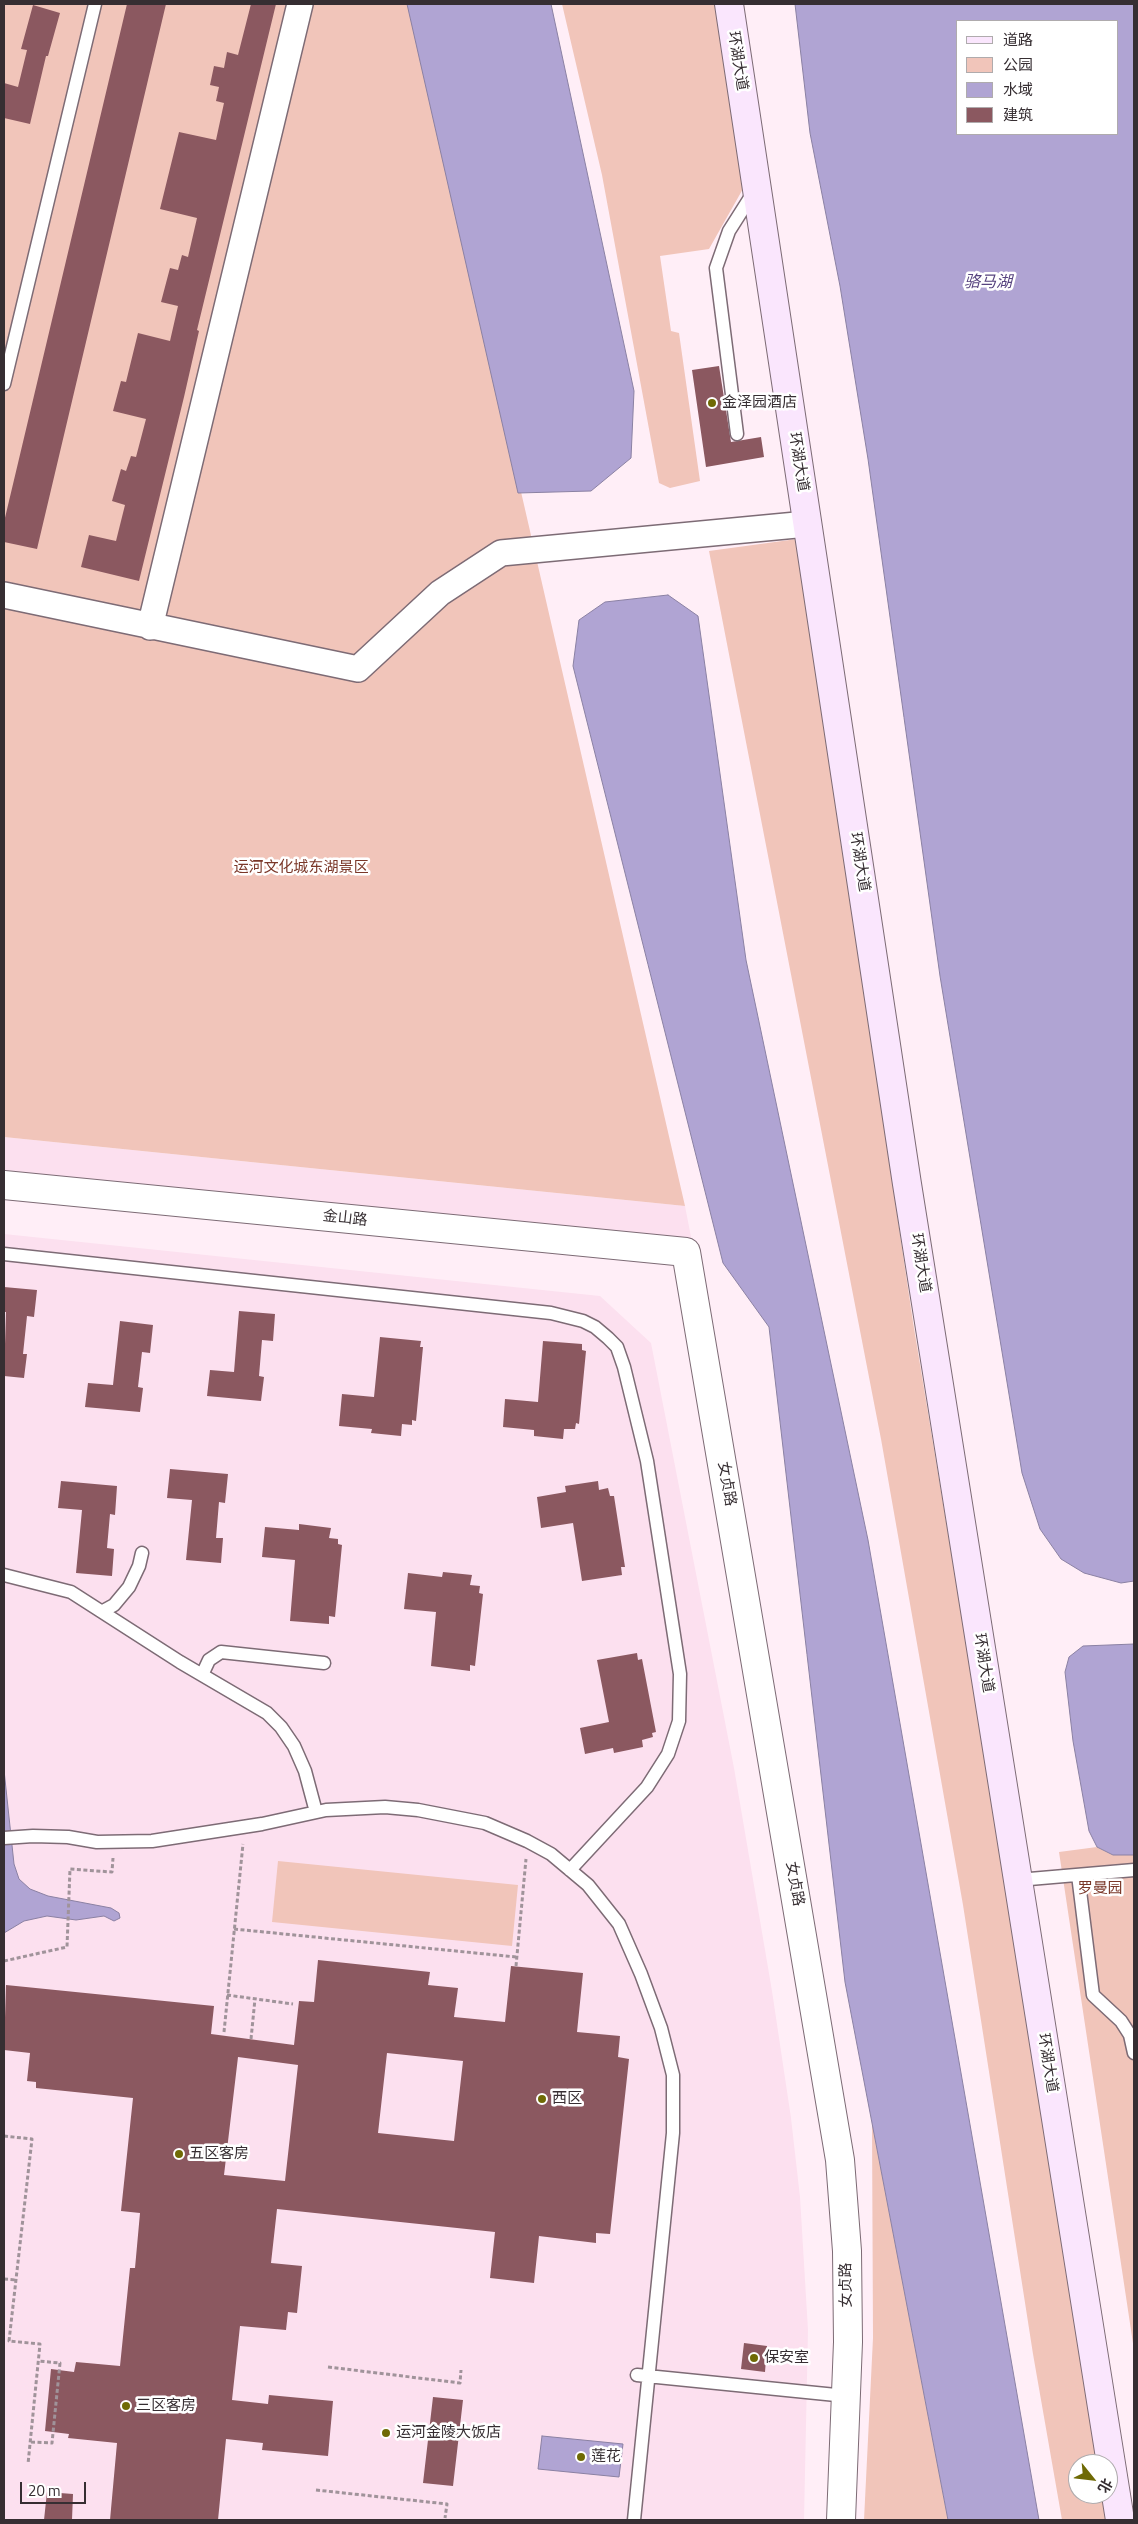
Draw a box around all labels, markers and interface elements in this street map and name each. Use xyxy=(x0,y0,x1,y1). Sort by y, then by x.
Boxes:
legend xyxy=(956,20,1118,135)
text: 道路 xyxy=(1003,28,1033,51)
street label: 环湖大道 xyxy=(723,30,751,92)
text: 公园 xyxy=(1003,53,1033,76)
text: 水域 xyxy=(1003,78,1033,101)
text: 建筑 xyxy=(1003,103,1033,126)
water label: 骆马湖 xyxy=(964,273,1012,293)
place label: 金泽园酒店 xyxy=(722,394,797,412)
marker: 金泽园酒店 xyxy=(706,397,718,409)
street label: 环湖大道 xyxy=(784,431,812,493)
street label: 环湖大道 xyxy=(845,831,873,893)
park label: 运河文化城东湖景区 xyxy=(234,859,368,877)
street label: 金山路 xyxy=(322,1208,368,1230)
street label: 环湖大道 xyxy=(906,1232,934,1294)
street label: 女贞路 xyxy=(713,1460,739,1508)
street label: 环湖大道 xyxy=(969,1632,997,1694)
street label: 女贞路 xyxy=(781,1860,807,1908)
park label: 罗曼园 xyxy=(1078,1880,1122,1898)
street label: 环湖大道 xyxy=(1033,2032,1061,2094)
place label: 西区 xyxy=(552,2090,582,2108)
marker: 西区 xyxy=(536,2093,548,2105)
place label: 五区客房 xyxy=(189,2145,249,2163)
marker: 五区客房 xyxy=(173,2148,185,2160)
street label: 女贞路 xyxy=(838,2262,856,2308)
place label: 保安室 xyxy=(764,2349,809,2367)
marker: 保安室 xyxy=(748,2352,760,2364)
place label: 三区客房 xyxy=(136,2397,196,2415)
marker: 三区客房 xyxy=(120,2400,132,2412)
place label: 运河金陵大饭店 xyxy=(396,2424,501,2442)
marker: 运河金陵大饭店 xyxy=(380,2427,392,2439)
place label: 莲花 xyxy=(591,2448,621,2466)
marker: 莲花 xyxy=(575,2451,587,2463)
north arrow xyxy=(1068,2454,1118,2504)
scale bar xyxy=(22,2472,89,2504)
text: 北 xyxy=(1093,2475,1118,2497)
text: 20 m xyxy=(28,2479,61,2502)

